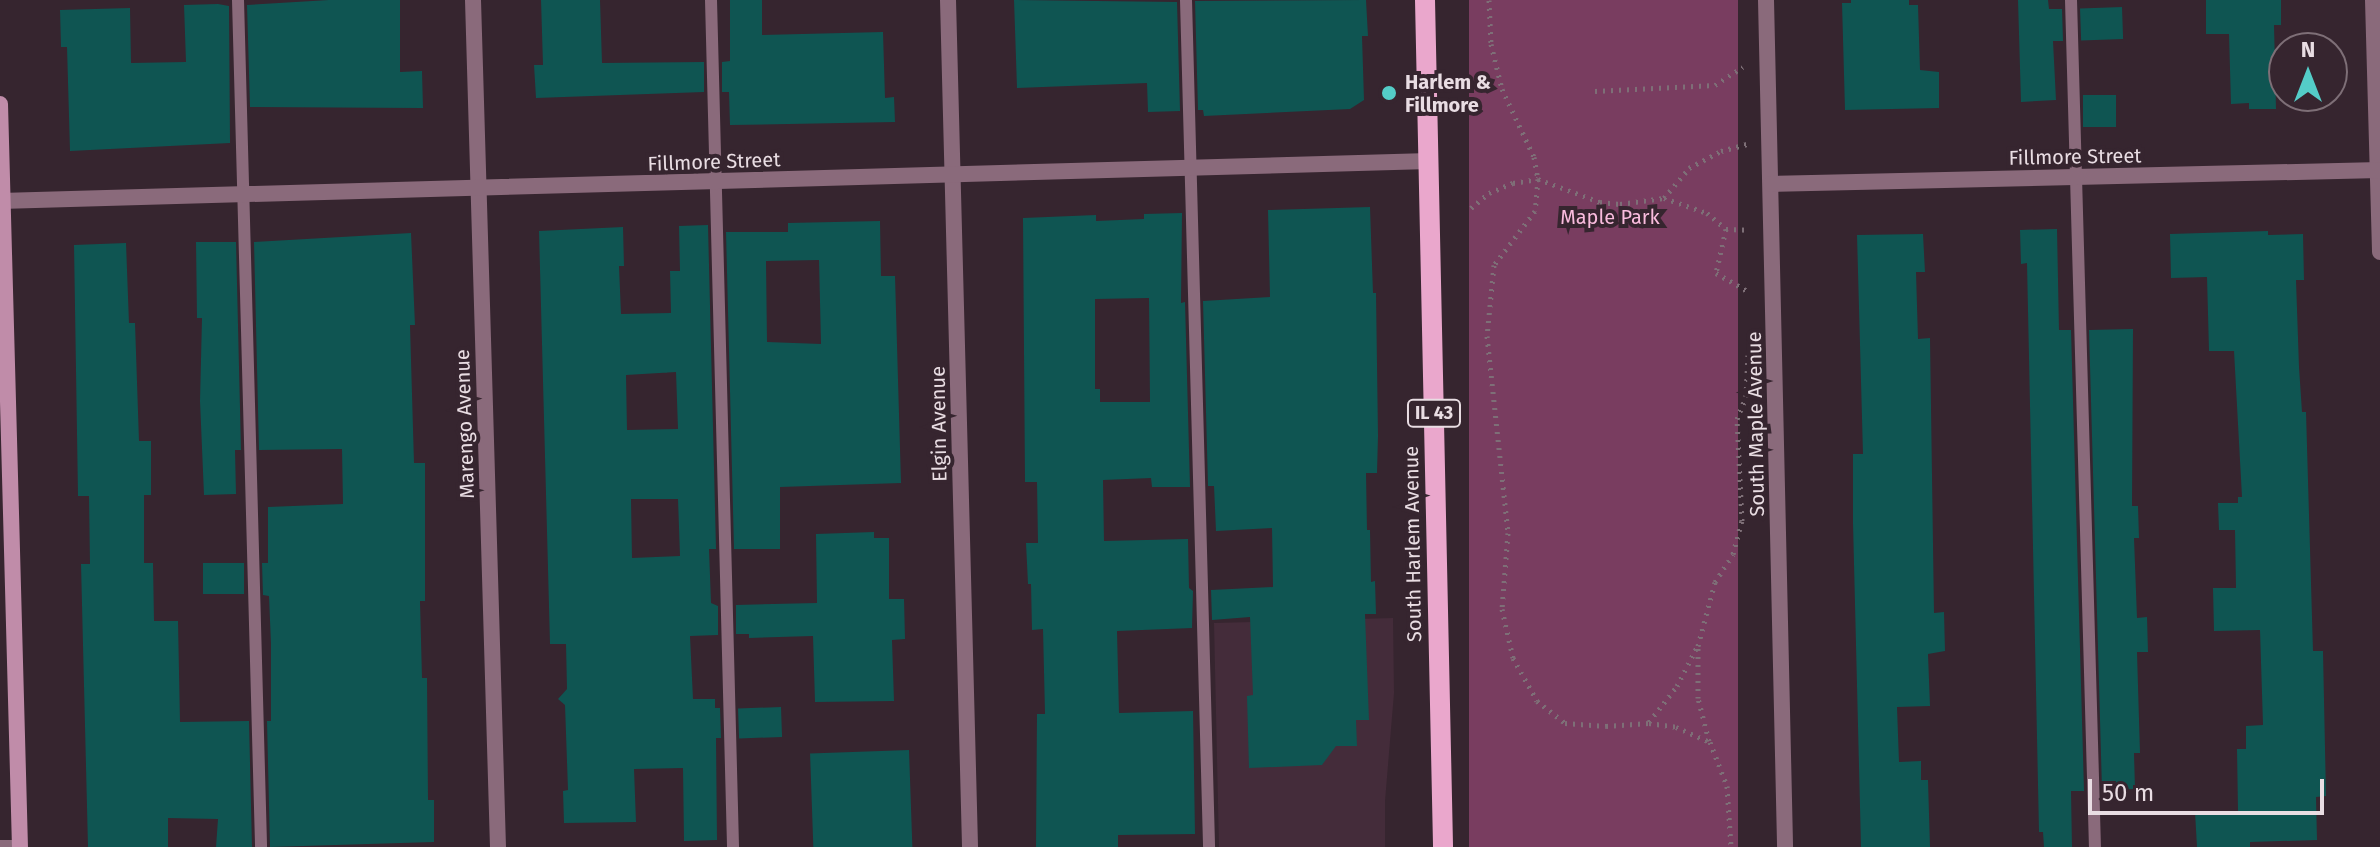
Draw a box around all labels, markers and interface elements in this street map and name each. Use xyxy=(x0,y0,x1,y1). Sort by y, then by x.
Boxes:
north arrow xyxy=(2268,32,2348,112)
text: N xyxy=(2301,36,2315,63)
place label: Harlem & Fillmore xyxy=(1405,70,1491,117)
marker: Harlem & Fillmore xyxy=(1380,84,1398,102)
street label: Fillmore Street xyxy=(2008,144,2142,170)
street label: Fillmore Street xyxy=(647,148,781,176)
park label: Maple Park xyxy=(1560,205,1660,229)
street label: South Maple Avenue xyxy=(1742,331,1770,517)
street label: Marengo Avenue xyxy=(450,349,480,499)
street label: Elgin Avenue xyxy=(926,366,952,482)
road number: IL 43 xyxy=(1406,399,1462,427)
street label: South Harlem Avenue xyxy=(1399,446,1427,642)
scale bar xyxy=(2092,763,2328,813)
text: 50 m xyxy=(2102,779,2154,807)

